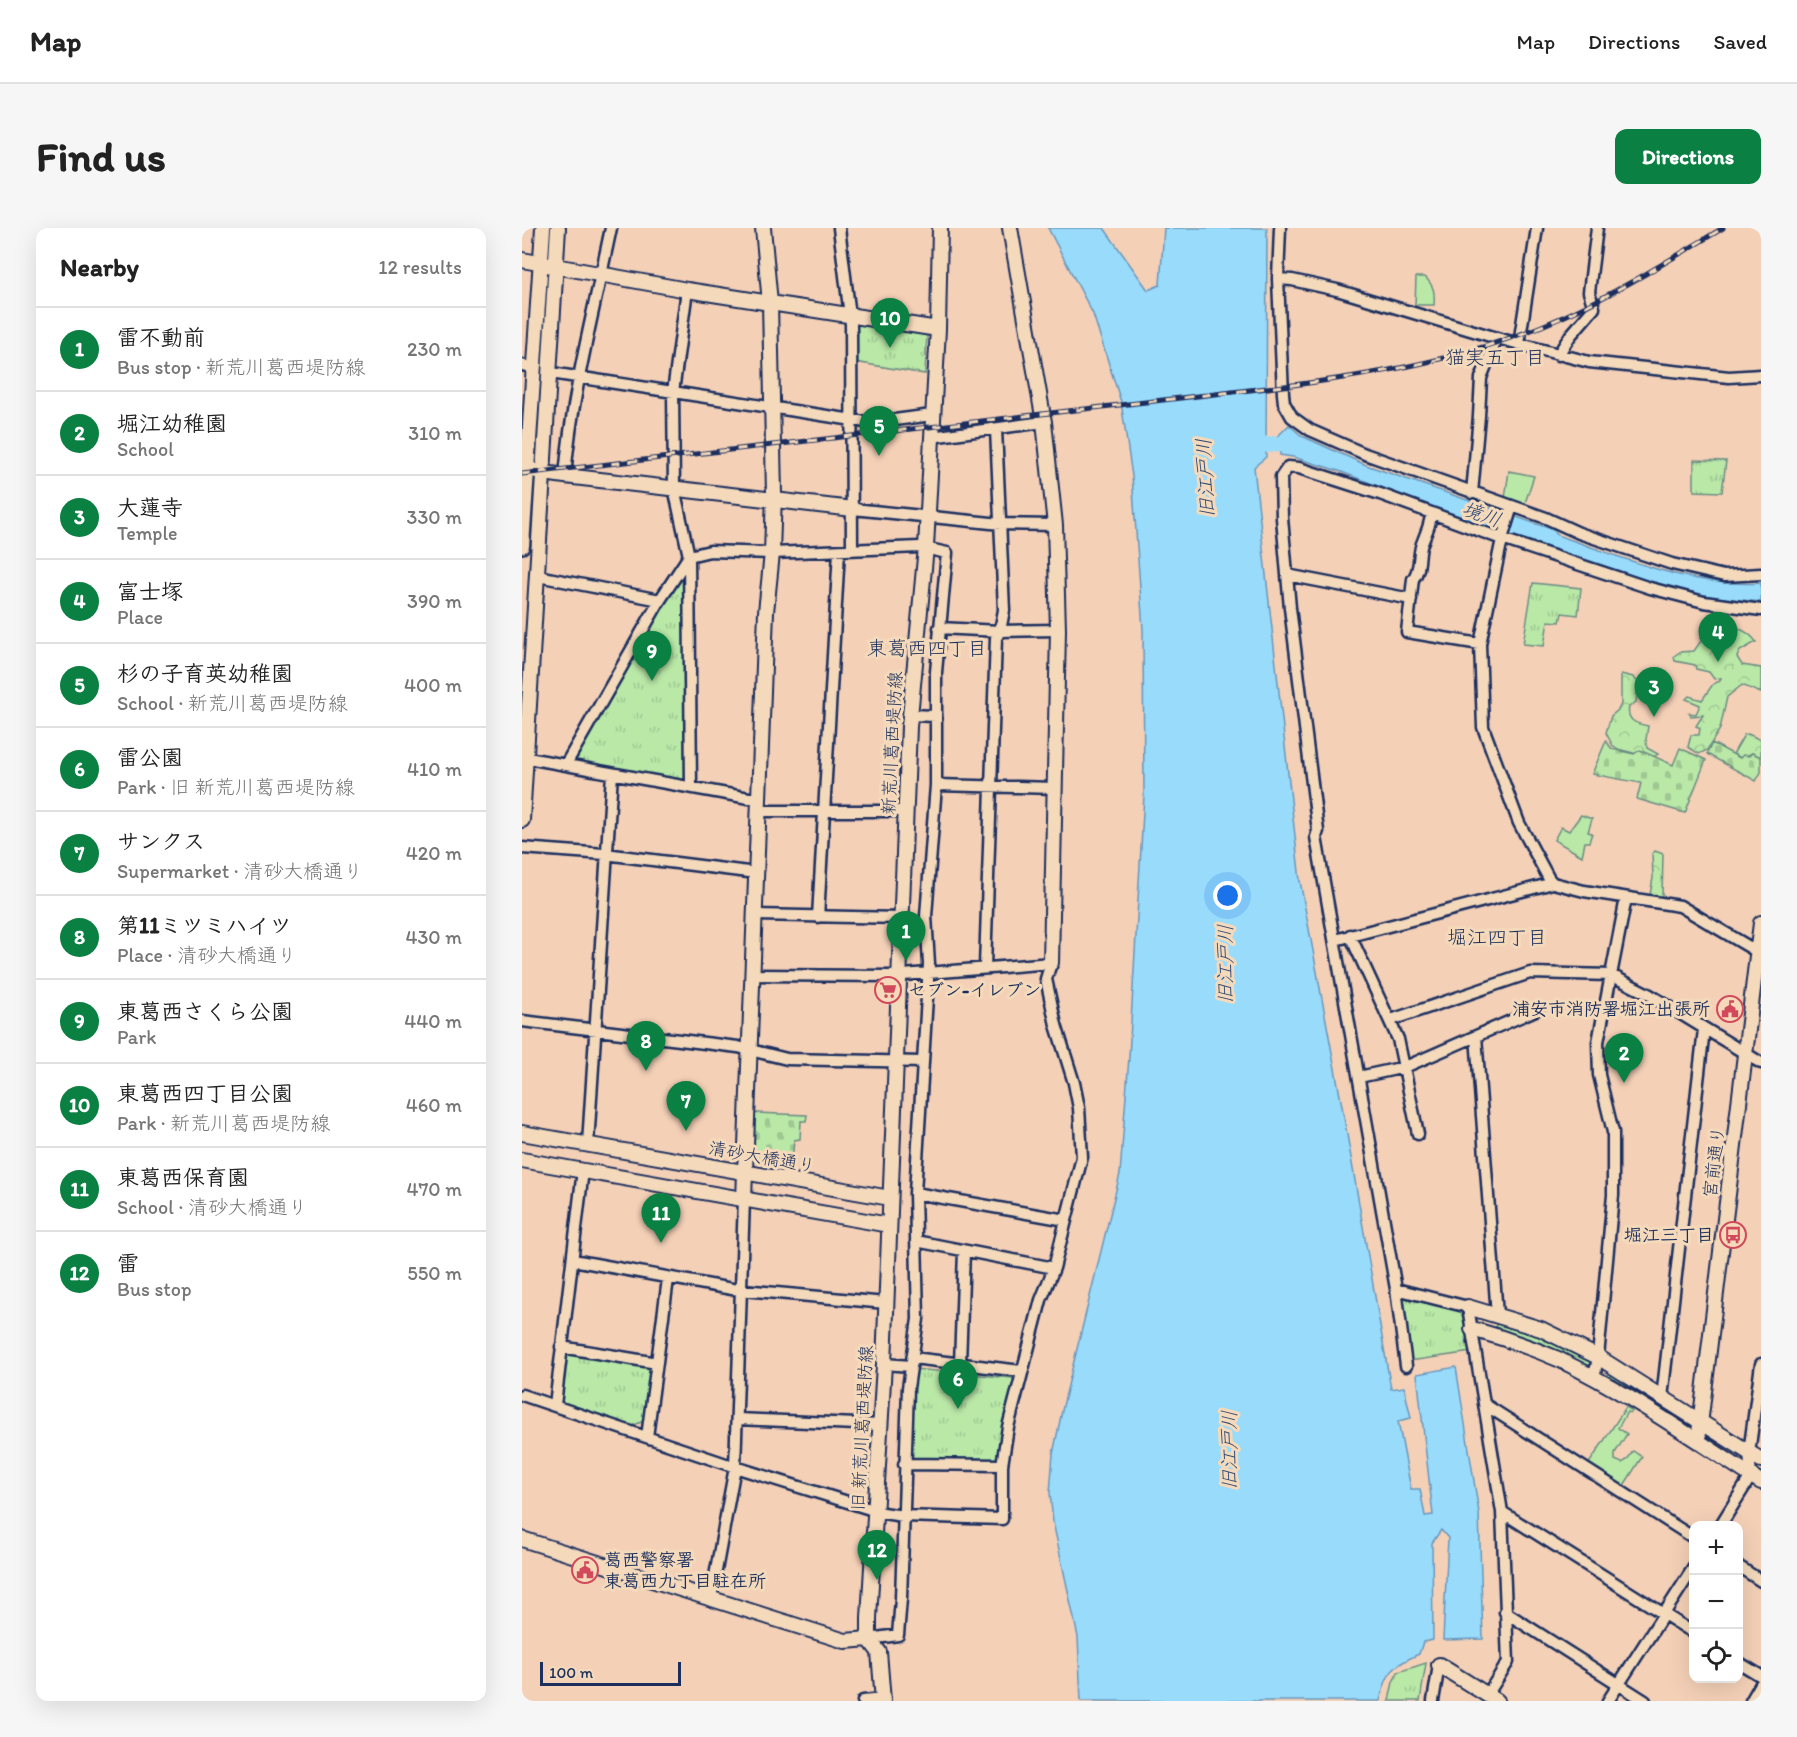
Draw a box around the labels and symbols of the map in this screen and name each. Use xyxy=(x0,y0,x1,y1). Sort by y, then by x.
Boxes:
pin: 10 xyxy=(870,298,910,348)
district label: 猫実五丁目 xyxy=(1445,345,1545,369)
pin: 5 xyxy=(860,406,898,456)
water label: 旧江戸川 xyxy=(1191,437,1219,519)
water label: 境川 xyxy=(1459,496,1505,532)
pin: 4 xyxy=(1698,612,1738,662)
pin: 9 xyxy=(632,632,672,681)
district label: 東葛西四丁目 xyxy=(867,636,987,660)
pin: 3 xyxy=(1634,668,1674,717)
street label: 新荒川葛西堤防線 xyxy=(877,671,907,815)
your location xyxy=(1213,881,1242,910)
pin: 1 xyxy=(886,912,926,961)
water label: 旧江戸川 xyxy=(1213,924,1237,1004)
district label: 堀江四丁目 xyxy=(1447,925,1547,949)
supermarket icon: セブン-イレブン xyxy=(873,975,903,1005)
place label: セブン-イレブン xyxy=(908,979,1041,1001)
public building icon: 浦安市消防署堀江出張所 xyxy=(1715,994,1745,1024)
place label: 浦安市消防署堀江出張所 xyxy=(1512,998,1710,1020)
pin: 8 xyxy=(626,1022,666,1071)
pin: 2 xyxy=(1604,1034,1644,1083)
pin: 7 xyxy=(666,1082,706,1131)
street label: 宮前通り xyxy=(1699,1125,1729,1199)
street label: 清砂大橋通り xyxy=(707,1137,817,1177)
pin: 11 xyxy=(642,1194,680,1243)
bus stop icon: 堀江三丁目 xyxy=(1718,1220,1748,1250)
place label: 堀江三丁目 xyxy=(1624,1224,1714,1246)
street label: 旧 新荒川葛西堤防線 xyxy=(847,1345,877,1511)
pin: 6 xyxy=(938,1360,978,1409)
water label: 旧江戸川 xyxy=(1217,1410,1241,1490)
pin: 12 xyxy=(858,1530,896,1580)
place label: 葛西警察署 東葛西九丁目駐在所 xyxy=(604,1549,766,1592)
public building icon: 葛西警察署 東葛西九丁目駐在所 xyxy=(570,1555,600,1585)
scale bar xyxy=(540,1659,681,1686)

